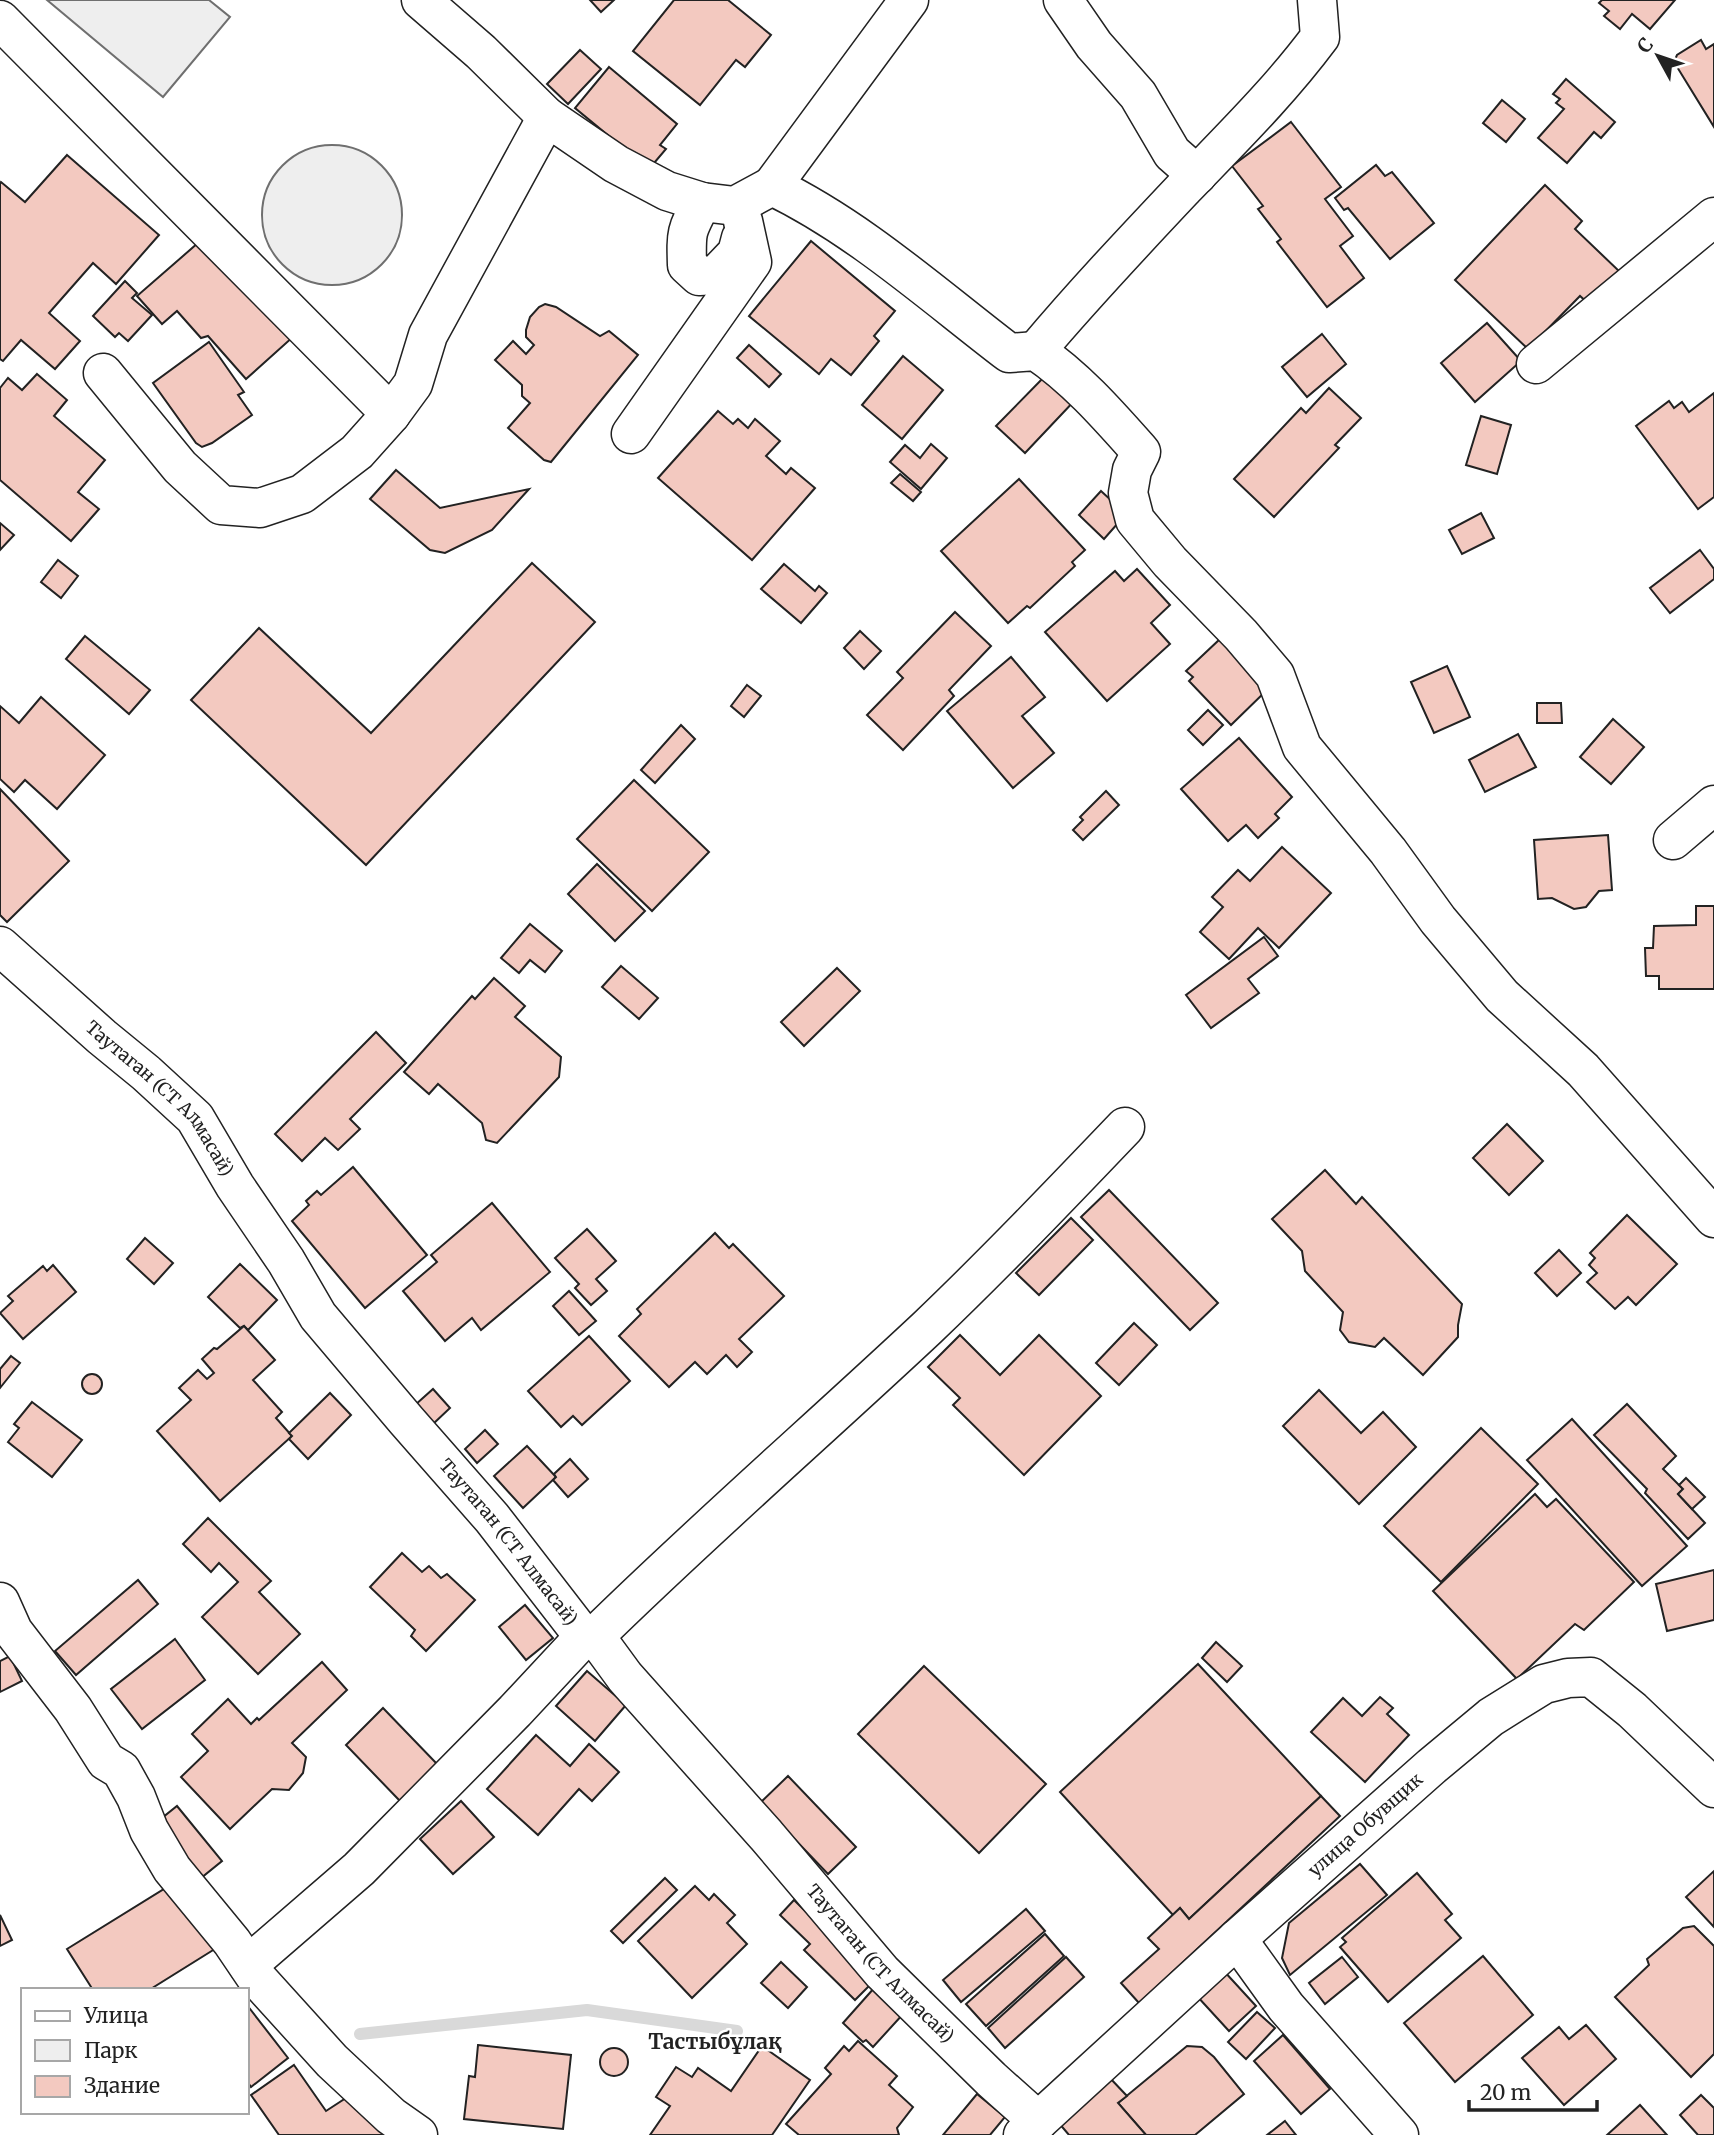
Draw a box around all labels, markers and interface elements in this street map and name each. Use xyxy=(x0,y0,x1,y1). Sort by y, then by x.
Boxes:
north arrow xyxy=(1623,21,1693,91)
text: С xyxy=(1632,33,1658,58)
street label: Таутаган (СТ Алмасай) xyxy=(81,1016,239,1180)
street label: Таутаган (СТ Алмасай) xyxy=(434,1454,583,1630)
street label: улица Обувщик xyxy=(1303,1767,1428,1882)
street label: Таутаган (СТ Алмасай) xyxy=(802,1879,959,2047)
legend xyxy=(21,1988,248,2114)
text: Улица xyxy=(83,2002,148,2029)
district label: Тастыбұлақ xyxy=(648,2028,782,2055)
text: Парк xyxy=(84,2037,138,2064)
scale bar xyxy=(1469,2068,1597,2112)
text: Здание xyxy=(84,2072,160,2099)
text: 20 m xyxy=(1480,2079,1532,2106)

